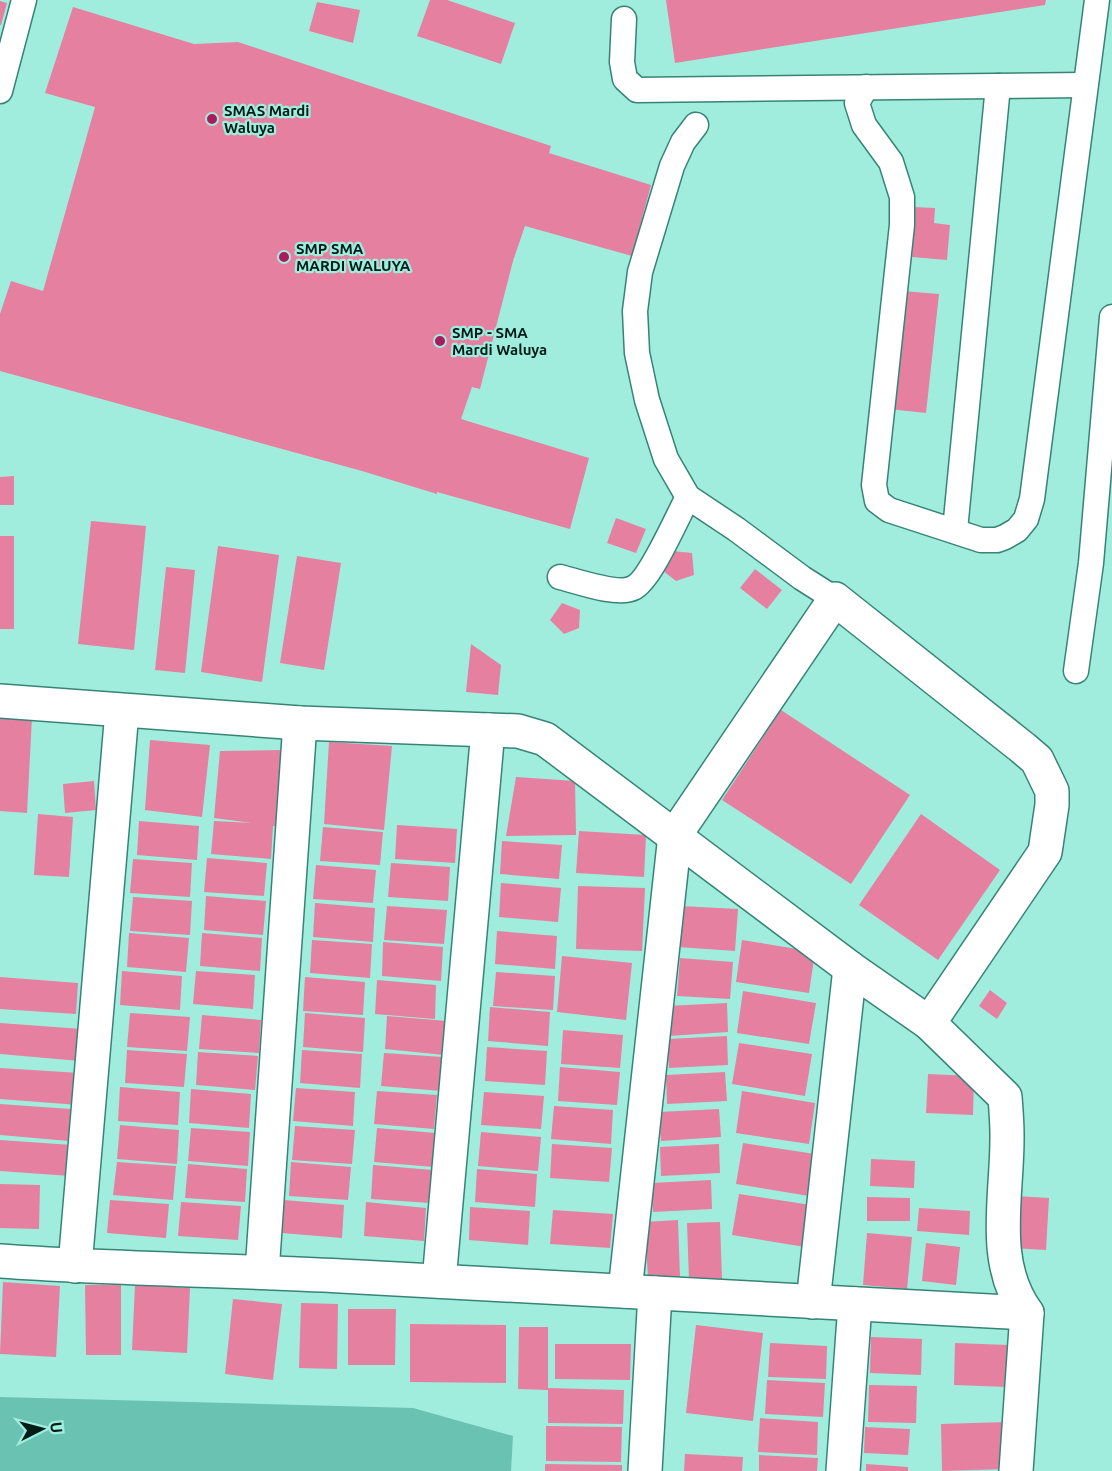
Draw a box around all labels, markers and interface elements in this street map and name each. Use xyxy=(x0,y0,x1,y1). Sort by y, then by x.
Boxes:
place label: SMAS Mardi Waluya xyxy=(224,102,309,136)
marker: SMAS Mardi Waluya xyxy=(205,112,219,126)
place label: SMP SMA MARDI WALUYA xyxy=(296,240,411,274)
marker: SMP SMA MARDI WALUYA xyxy=(277,250,291,264)
place label: SMP - SMA Mardi Waluya xyxy=(452,324,547,358)
marker: SMP - SMA Mardi Waluya xyxy=(433,334,447,348)
north arrow xyxy=(12,1399,72,1459)
text: U xyxy=(47,1421,66,1434)

